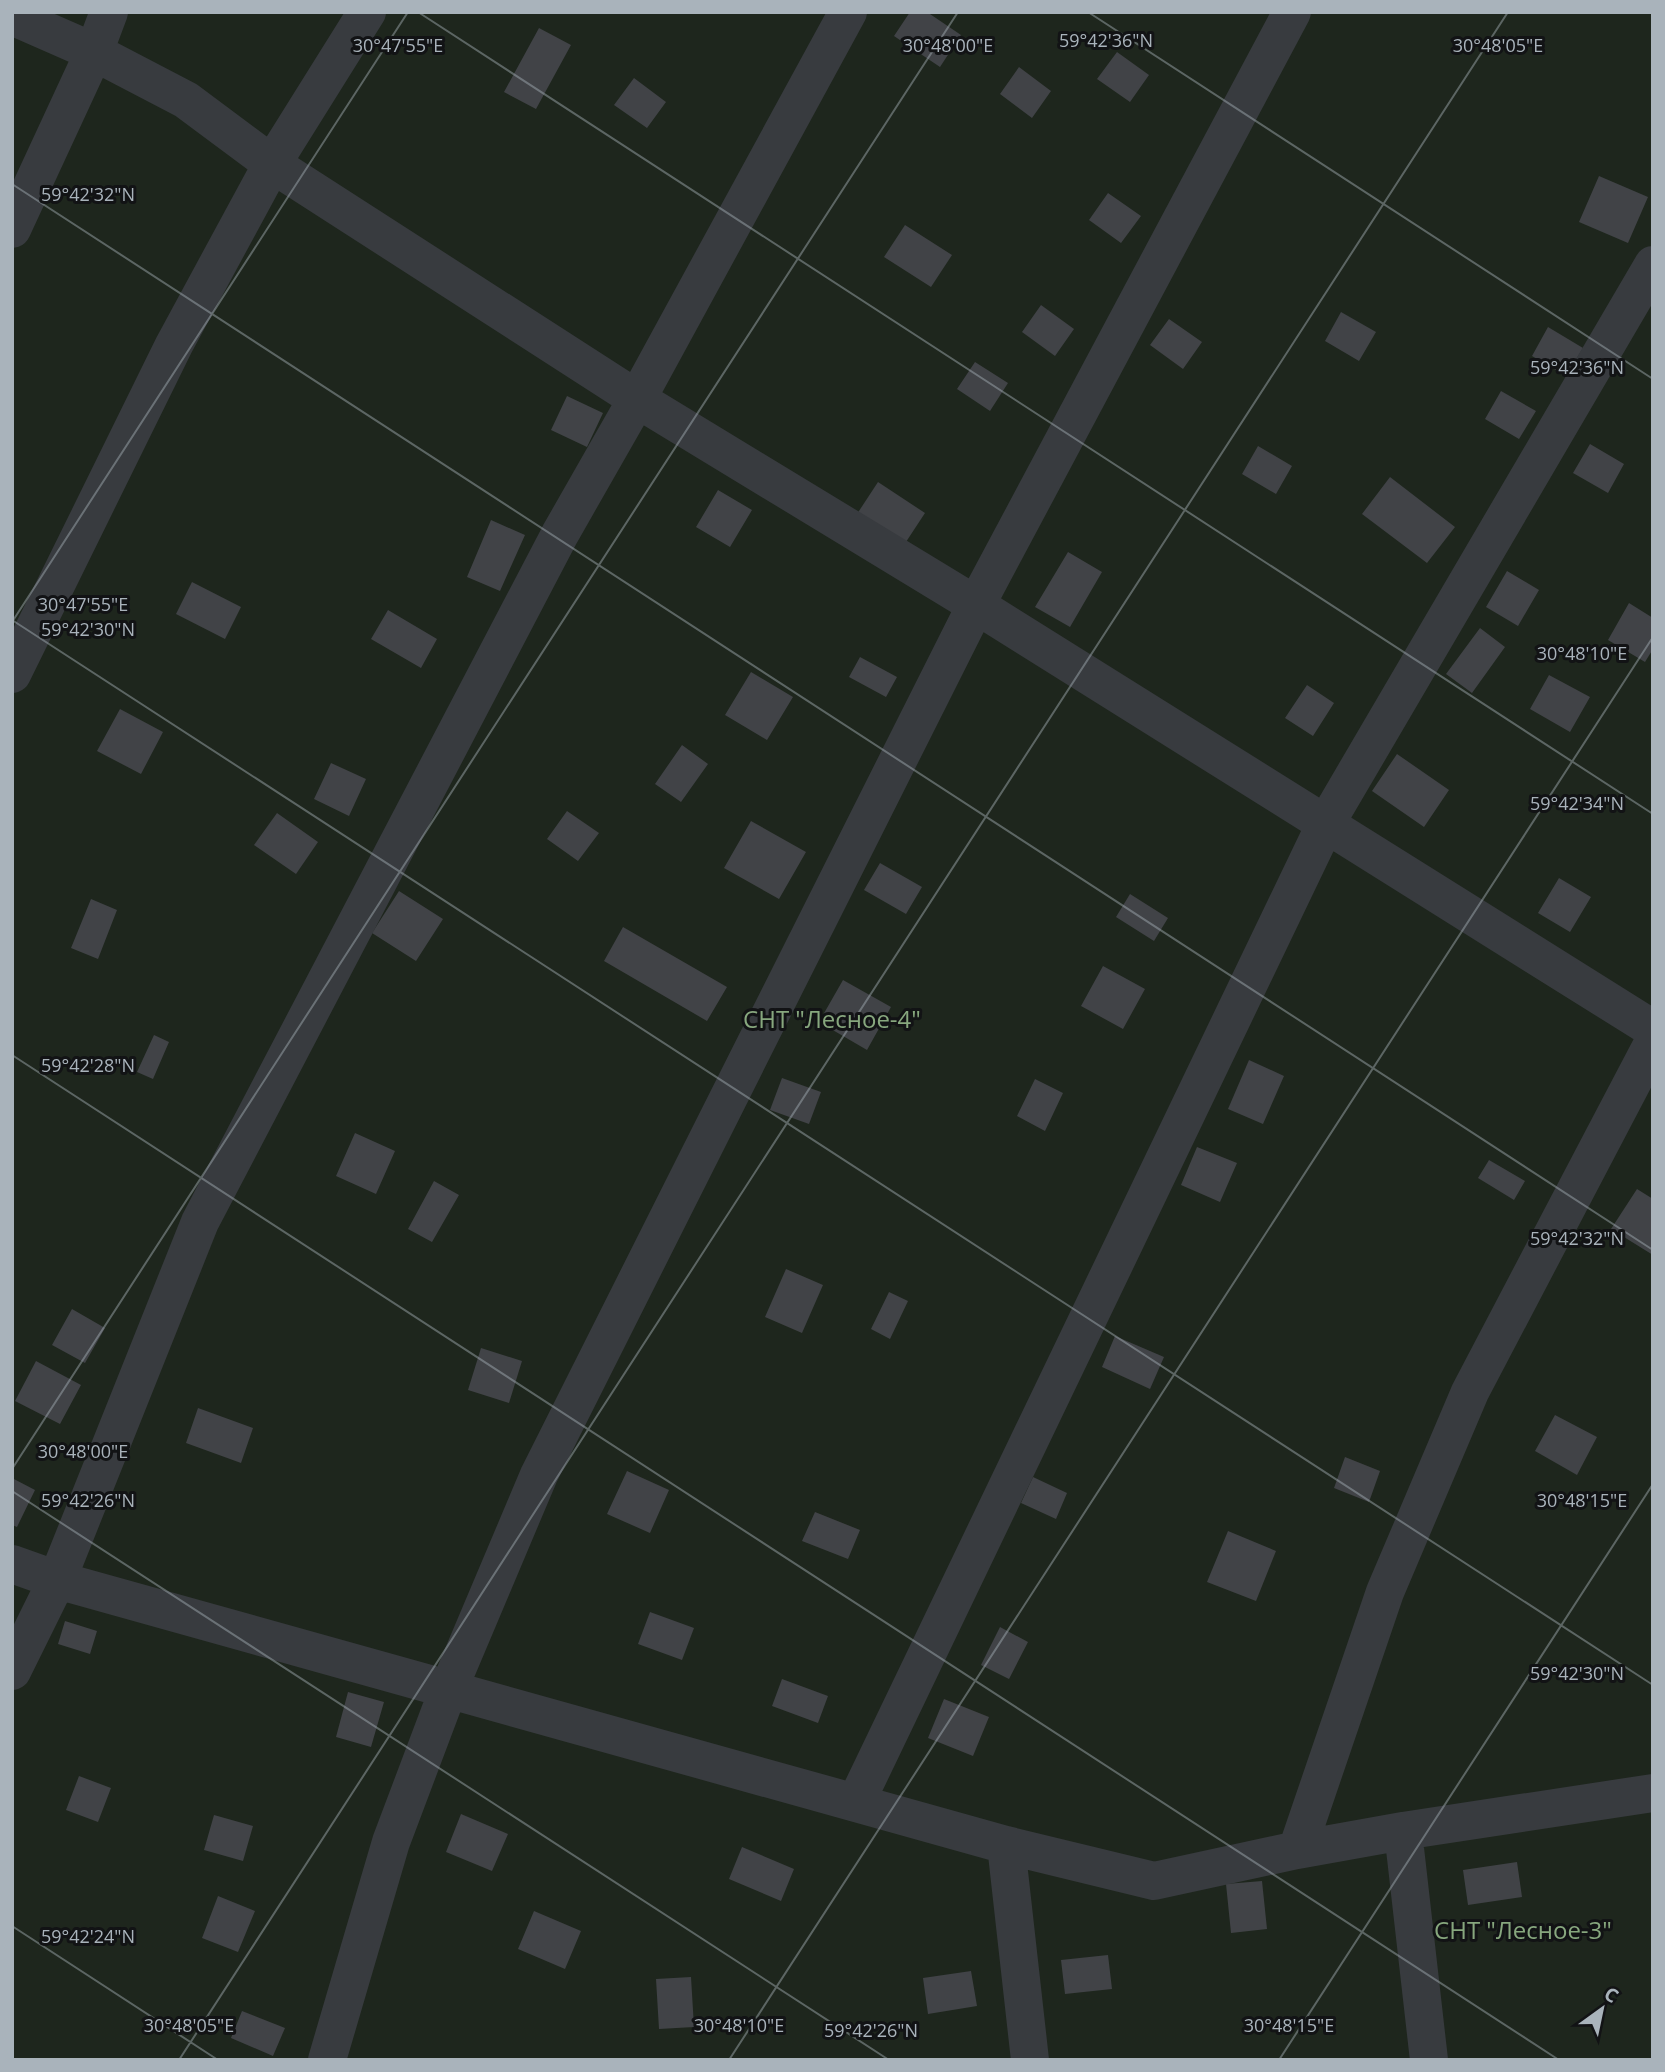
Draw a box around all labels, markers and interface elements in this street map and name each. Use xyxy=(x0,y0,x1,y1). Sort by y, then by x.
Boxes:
text: 59°42'36"N xyxy=(1059,28,1153,52)
text: 30°47'55"E xyxy=(353,33,443,57)
text: 30°48'00"E xyxy=(903,33,993,57)
text: 30°48'05"E xyxy=(1453,33,1543,57)
text: 59°42'32"N xyxy=(41,182,135,206)
text: 59°42'36"N xyxy=(1530,355,1624,379)
text: 30°47'55"E xyxy=(38,592,128,616)
text: 59°42'30"N xyxy=(41,617,135,641)
text: 30°48'10"E xyxy=(1537,641,1627,665)
text: 59°42'34"N xyxy=(1530,791,1624,815)
park label: СНТ "Лесное-4" xyxy=(743,1002,921,1035)
text: 59°42'28"N xyxy=(41,1053,135,1077)
text: 59°42'32"N xyxy=(1530,1226,1624,1250)
text: 30°48'00"E xyxy=(38,1439,128,1463)
text: 59°42'26"N xyxy=(41,1488,135,1512)
text: 30°48'15"E xyxy=(1537,1488,1627,1512)
text: 59°42'30"N xyxy=(1530,1661,1624,1685)
park label: СНТ "Лесное-3" xyxy=(1434,1913,1612,1946)
text: 59°42'24"N xyxy=(41,1924,135,1948)
north arrow xyxy=(1567,1974,1637,2044)
text: С xyxy=(1599,1981,1623,2009)
text: 30°48'05"E xyxy=(144,2013,234,2037)
text: 30°48'10"E xyxy=(694,2013,784,2037)
text: 30°48'15"E xyxy=(1244,2013,1334,2037)
text: 59°42'26"N xyxy=(824,2018,918,2042)

